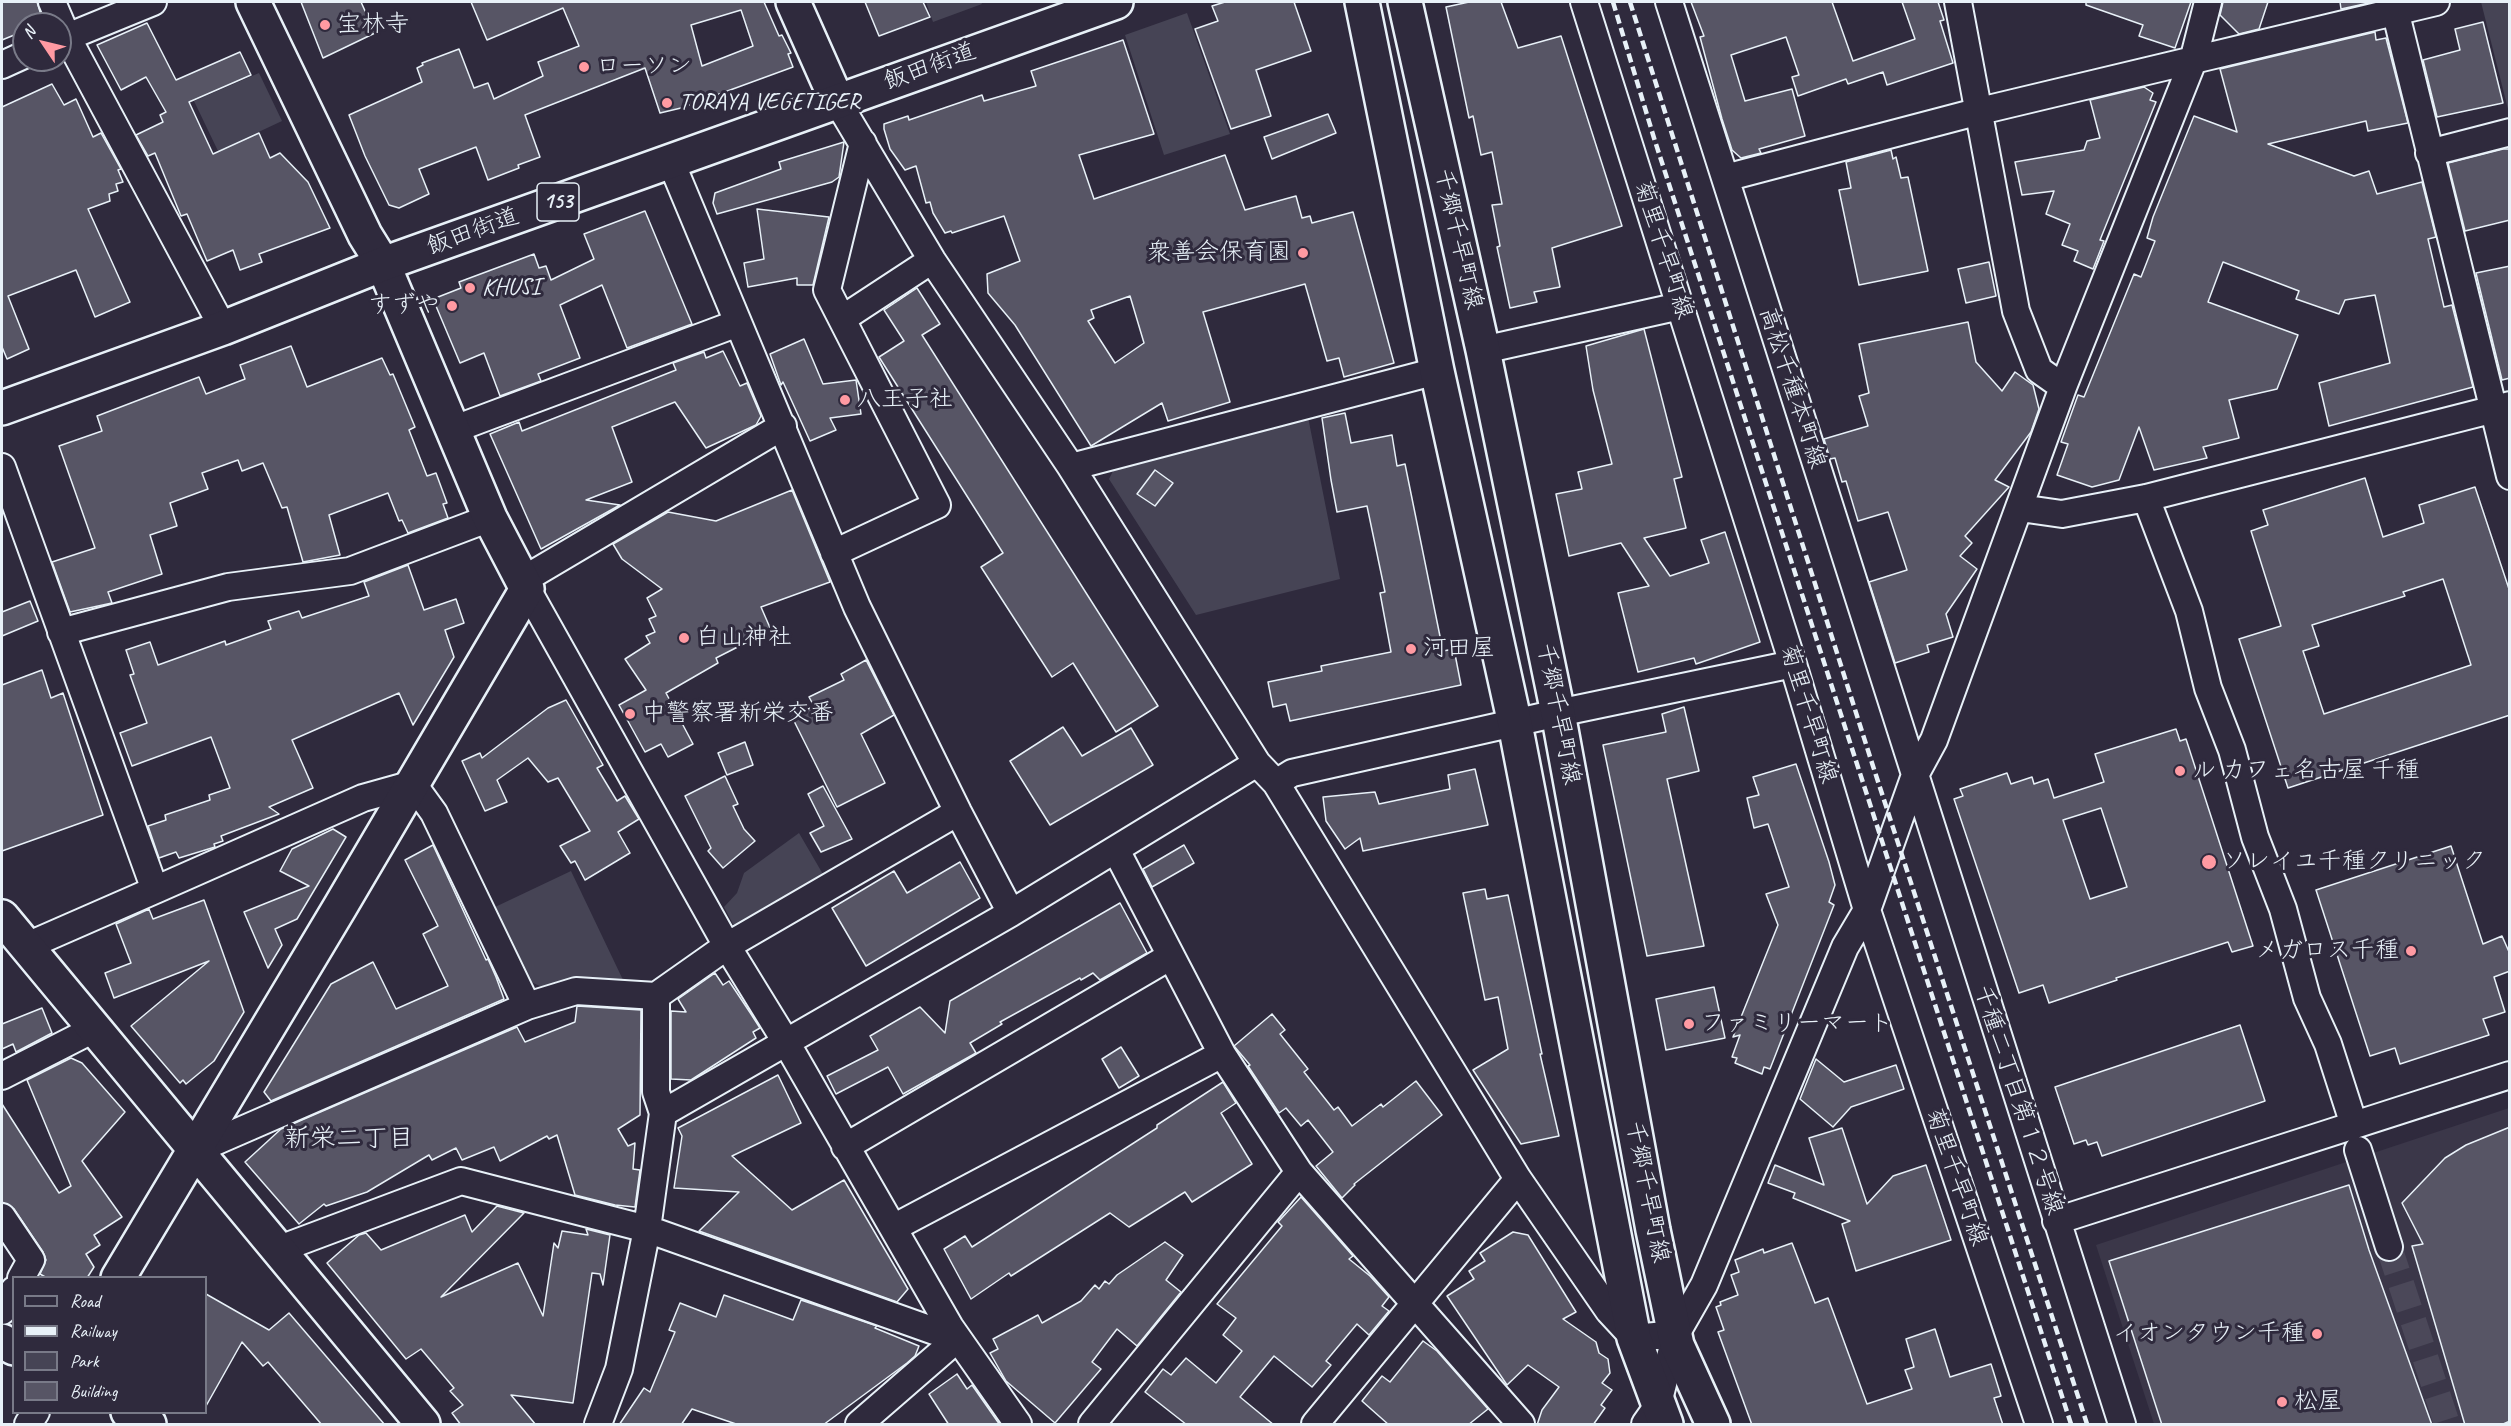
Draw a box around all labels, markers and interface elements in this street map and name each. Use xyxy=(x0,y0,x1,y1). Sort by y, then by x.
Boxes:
place label: 宝林寺 xyxy=(337,11,409,39)
north arrow xyxy=(12,12,72,72)
marker: 宝林寺 xyxy=(318,18,332,32)
text: N xyxy=(18,23,40,43)
street label: 飯田街道 xyxy=(880,37,980,97)
place label: ローソン xyxy=(596,53,692,81)
marker: ローソン xyxy=(577,60,591,74)
place label: TORAYA VEGETIGER xyxy=(679,89,860,117)
marker: TORAYA VEGETIGER xyxy=(660,96,674,110)
street label: 千郷千早町線 xyxy=(1428,166,1488,312)
street label: 菊里千早町線 xyxy=(1627,177,1699,323)
road number: 153 xyxy=(537,183,579,221)
street label: 飯田街道 xyxy=(423,202,523,262)
place label: 衆善会保育園 xyxy=(1147,239,1291,267)
marker: 衆善会保育園 xyxy=(1296,246,1310,260)
place label: KHUSI xyxy=(482,274,540,302)
marker: KHUSI xyxy=(463,281,477,295)
place label: すずや xyxy=(368,292,440,320)
marker: すずや xyxy=(445,299,459,313)
street label: 高松千種本町線 xyxy=(1752,304,1832,472)
place label: 八王子社 xyxy=(857,386,953,414)
marker: 八王子社 xyxy=(838,393,852,407)
place label: 白山神社 xyxy=(696,624,792,652)
marker: 白山神社 xyxy=(677,631,691,645)
place label: 河田屋 xyxy=(1423,635,1495,663)
street label: 千郷千早町線 xyxy=(1530,641,1586,787)
street label: 菊里千早町線 xyxy=(1773,641,1843,787)
marker: 河田屋 xyxy=(1404,642,1418,656)
place label: 中警察署新栄交番 xyxy=(642,700,834,728)
marker: 中警察署新栄交番 xyxy=(623,707,637,721)
place label: ル カフェ名古屋 千種 xyxy=(2192,757,2420,785)
marker: ル カフェ名古屋 千種 xyxy=(2173,764,2187,778)
place label: ソレイユ千種クリニック xyxy=(2222,848,2486,876)
marker: ソレイユ千種クリニック xyxy=(2200,853,2218,871)
place label: メガロス千種 xyxy=(2255,937,2399,965)
marker: メガロス千種 xyxy=(2404,944,2418,958)
street label: 千種二丁目第１２号線 xyxy=(1967,981,2069,1219)
place label: ファミリーマート xyxy=(1701,1010,1893,1038)
marker: ファミリーマート xyxy=(1682,1017,1696,1031)
street label: 菊里千早町線 xyxy=(1919,1104,1993,1250)
street label: 千郷千早町線 xyxy=(1619,1119,1675,1265)
district label: 新栄二丁目 xyxy=(284,1123,414,1155)
legend xyxy=(12,1276,207,1414)
text: Road xyxy=(70,1290,100,1312)
text: Railway xyxy=(70,1320,117,1342)
place label: イオンタウン千種 xyxy=(2113,1320,2305,1348)
marker: イオンタウン千種 xyxy=(2310,1327,2324,1341)
text: Park xyxy=(70,1350,99,1372)
text: Building xyxy=(70,1380,117,1402)
place label: 松屋 xyxy=(2294,1388,2342,1416)
marker: 松屋 xyxy=(2275,1395,2289,1409)

